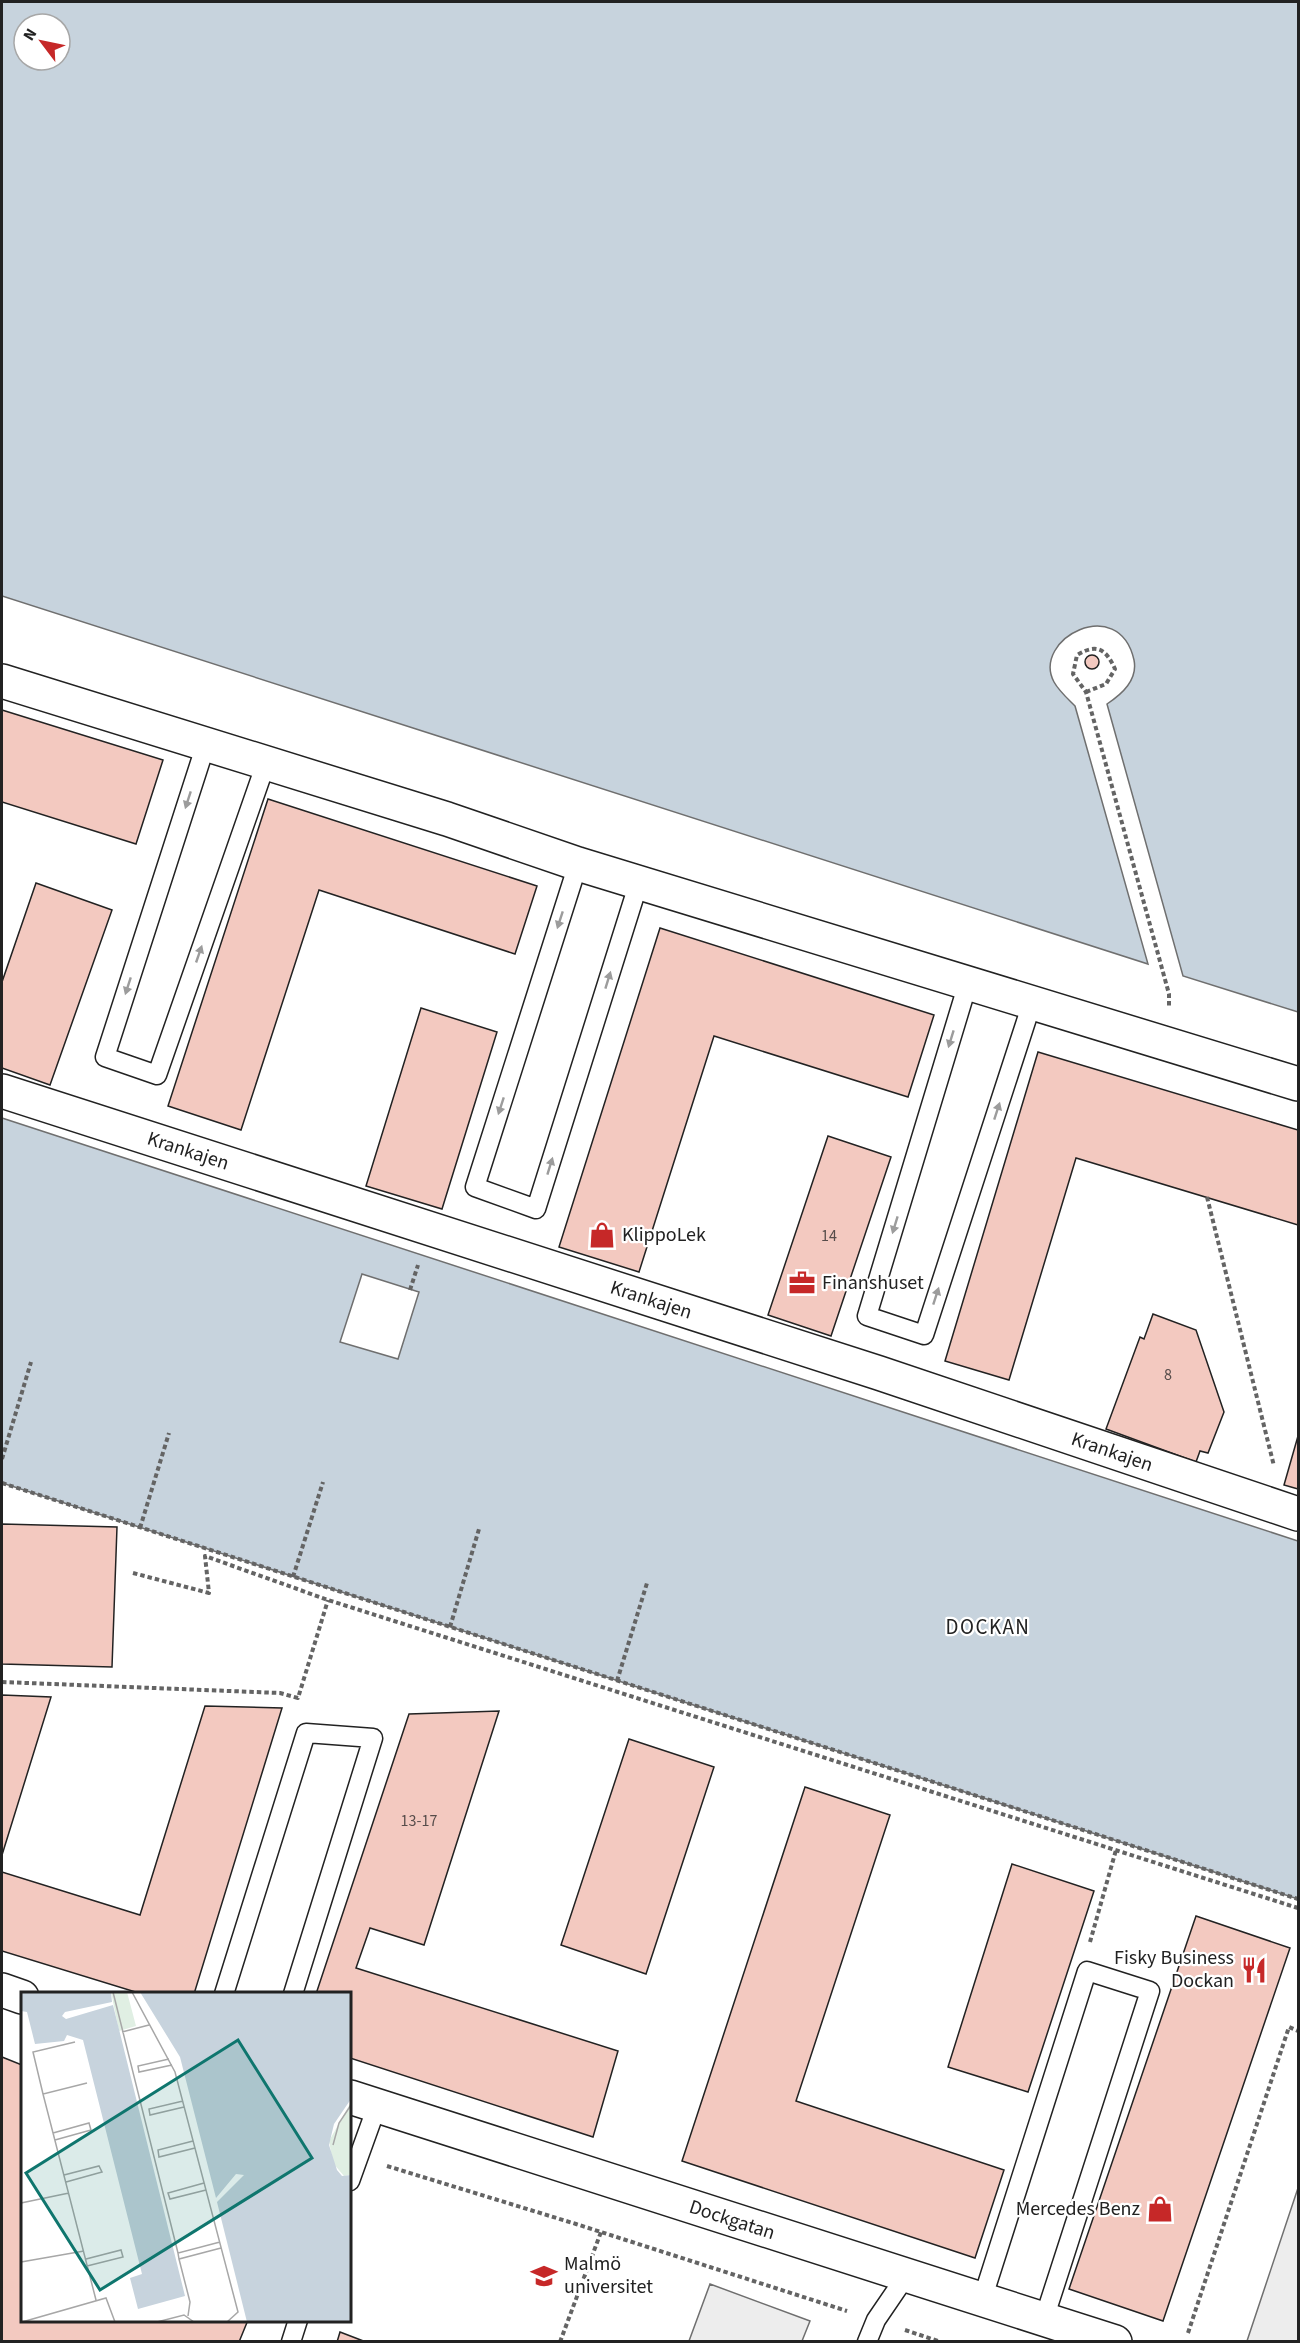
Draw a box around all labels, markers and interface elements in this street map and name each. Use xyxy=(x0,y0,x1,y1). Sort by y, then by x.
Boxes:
north arrow xyxy=(12,12,72,72)
text: N xyxy=(18,24,42,45)
one-way arrow xyxy=(183,791,193,809)
one-way arrow xyxy=(555,911,564,929)
one-way arrow xyxy=(195,945,205,963)
one-way arrow xyxy=(604,971,613,989)
one-way arrow xyxy=(123,977,132,995)
one-way arrow xyxy=(946,1030,955,1048)
one-way arrow xyxy=(496,1097,505,1115)
one-way arrow xyxy=(992,1102,1002,1120)
street label: Krankajen xyxy=(143,1125,233,1177)
one-way arrow xyxy=(546,1157,555,1175)
one-way arrow xyxy=(889,1216,899,1234)
shop icon: KlippoLek xyxy=(587,1220,617,1250)
place label: KlippoLek xyxy=(622,1221,706,1249)
house number: 14 xyxy=(821,1225,837,1247)
office icon: Finanshuset xyxy=(787,1268,817,1298)
place label: Finanshuset xyxy=(822,1269,924,1297)
street label: Krankajen xyxy=(606,1274,696,1326)
one-way arrow xyxy=(932,1287,942,1305)
house number: 8 xyxy=(1164,1364,1172,1386)
street label: Krankajen xyxy=(1067,1425,1157,1479)
district label: DOCKAN xyxy=(946,1612,1030,1642)
house number: 13-17 xyxy=(401,1810,437,1832)
place label: Fisky Business Dockan xyxy=(1114,1944,1234,1995)
restaurant icon: Fisky Business Dockan xyxy=(1239,1955,1269,1985)
inset map xyxy=(21,1992,351,2322)
street label: Dockgatan xyxy=(685,2193,779,2247)
shop icon: Mercedes Benz xyxy=(1145,2194,1175,2224)
place label: Mercedes Benz xyxy=(1016,2195,1140,2223)
place label: Malmö universitet xyxy=(564,2250,653,2301)
school or university icon: Malmö universitet xyxy=(529,2261,559,2291)

